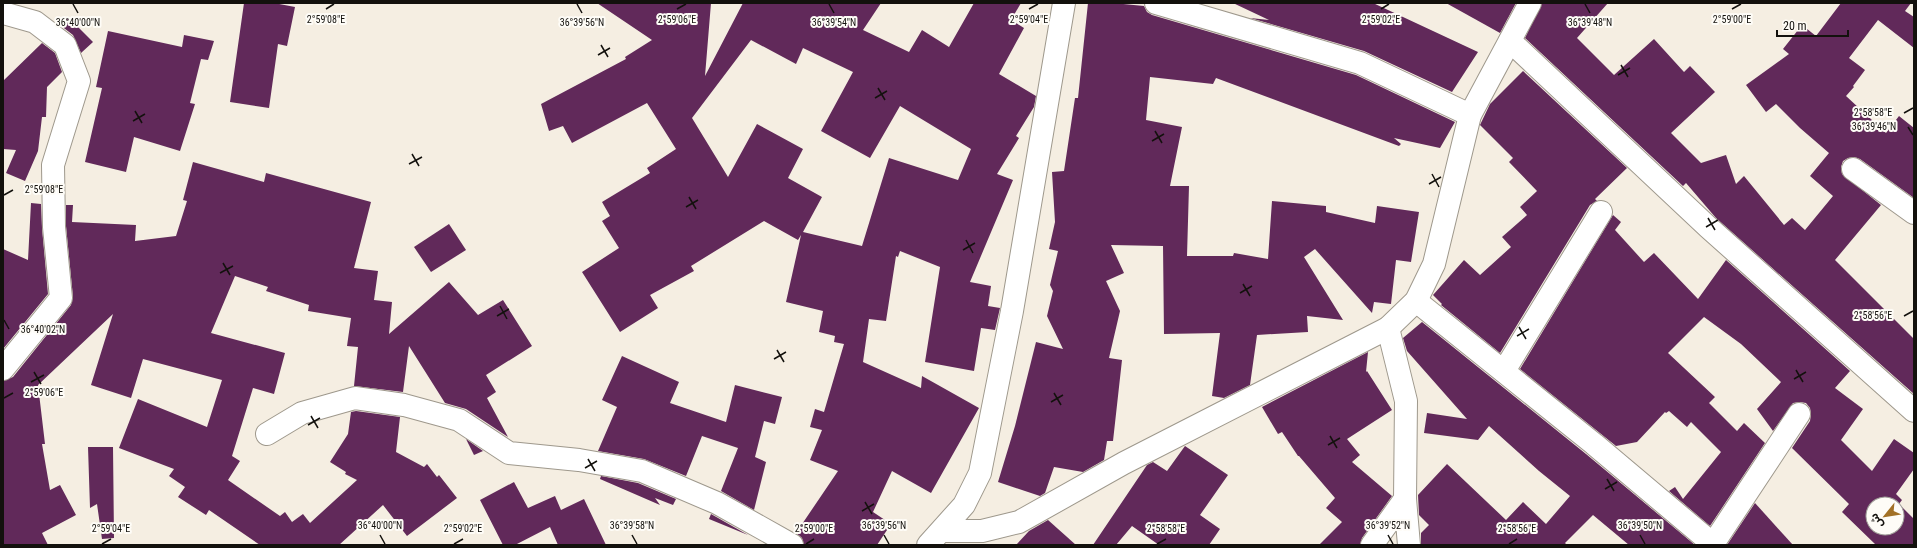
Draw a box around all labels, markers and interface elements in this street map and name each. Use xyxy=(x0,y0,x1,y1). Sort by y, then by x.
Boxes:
scale bar xyxy=(1777,12,1848,38)
text: 2°59'08"E xyxy=(307,14,345,25)
text: 2°59'06"E xyxy=(658,14,696,25)
text: 2°59'04"E xyxy=(1010,14,1048,25)
text: 2°59'02"E xyxy=(1362,14,1400,25)
text: 2°59'00"E xyxy=(1713,14,1751,25)
text: 36°40'00"N xyxy=(56,17,100,28)
text: 36°39'56"N xyxy=(560,17,604,28)
text: 36°39'54"N xyxy=(812,17,856,28)
text: 36°39'48"N xyxy=(1568,17,1612,28)
text: 20 m xyxy=(1783,19,1807,33)
text: 2°58'58"E xyxy=(1854,107,1892,118)
text: 36°39'46"N xyxy=(1852,121,1896,132)
text: 2°59'08"E xyxy=(25,184,63,195)
text: 2°58'56"E xyxy=(1854,310,1892,321)
text: 36°40'02"N xyxy=(21,324,65,335)
text: 2°59'06"E xyxy=(25,387,63,398)
north arrow xyxy=(1865,496,1905,536)
text: ش xyxy=(1867,511,1886,531)
text: 36°40'00"N xyxy=(358,520,402,531)
text: 36°39'58"N xyxy=(610,520,654,531)
text: 36°39'56"N xyxy=(862,520,906,531)
text: 36°39'52"N xyxy=(1366,520,1410,531)
text: 36°39'50"N xyxy=(1618,520,1662,531)
text: 2°59'04"E xyxy=(92,523,130,534)
text: 2°59'02"E xyxy=(444,523,482,534)
text: 2°59'00"E xyxy=(795,523,833,534)
text: 2°58'58"E xyxy=(1147,523,1185,534)
text: 2°58'56"E xyxy=(1498,523,1536,534)

